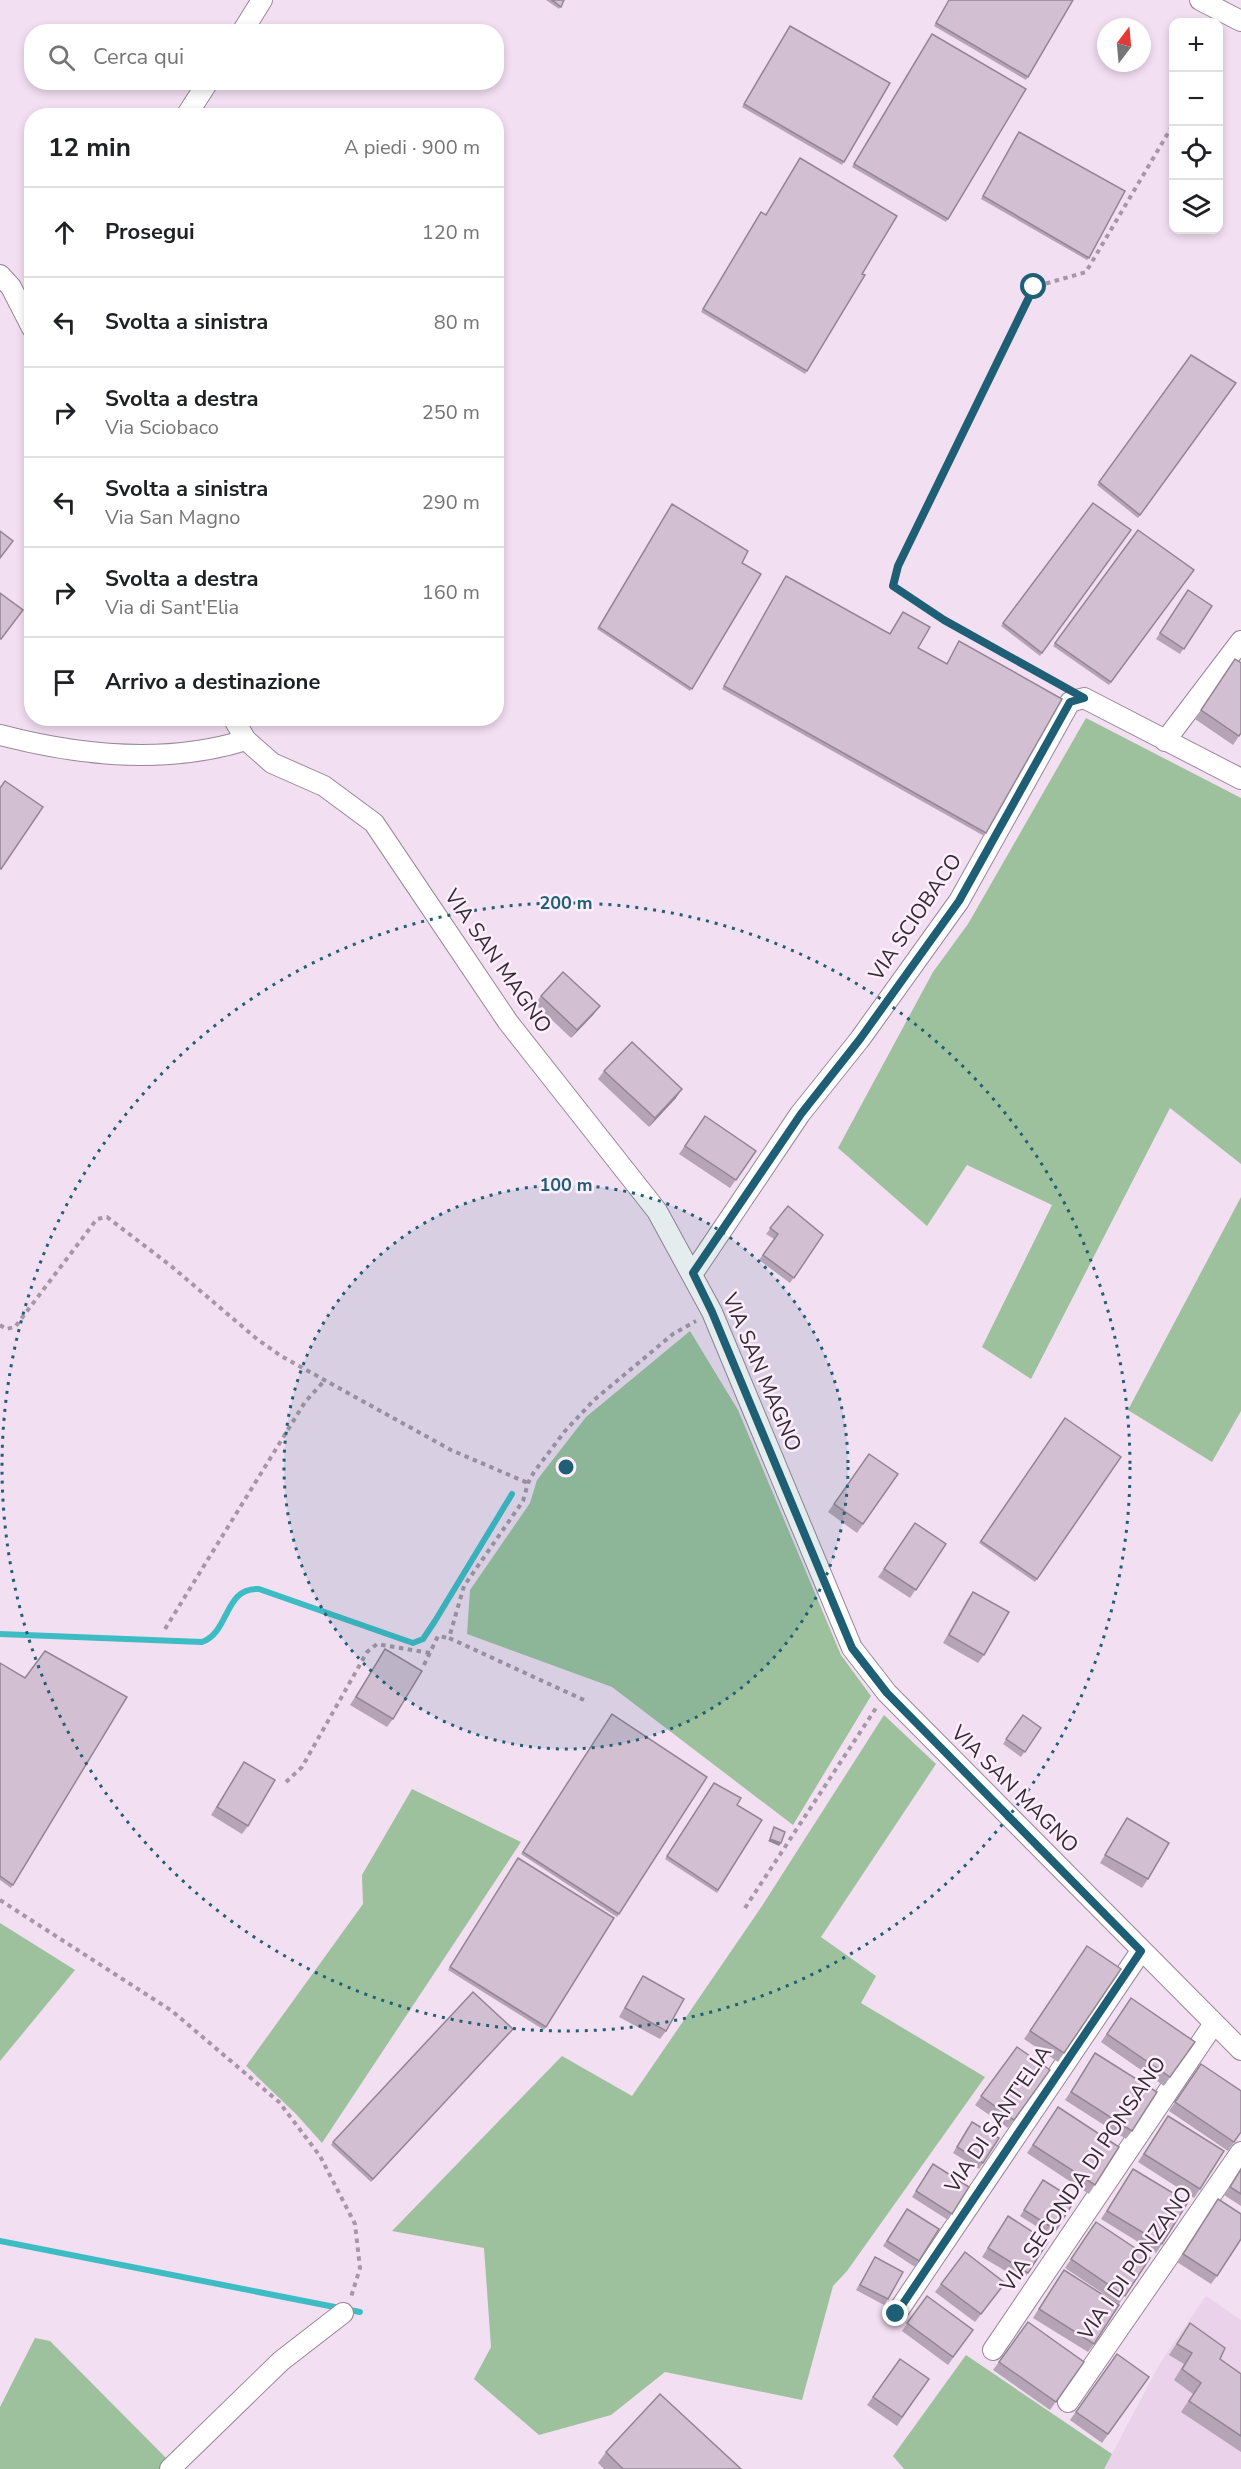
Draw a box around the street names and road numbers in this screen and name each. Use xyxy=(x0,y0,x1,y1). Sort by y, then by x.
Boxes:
street label: VIA SCIOBACO xyxy=(861,848,968,987)
street label: VIA SAN MAGNO xyxy=(437,883,558,1038)
street label: VIA SAN MAGNO xyxy=(716,1288,808,1456)
street label: VIA SAN MAGNO xyxy=(944,1718,1085,1859)
street label: VIA DI SANT'ELIA xyxy=(938,2040,1058,2199)
street label: VIA SECONDA DI PONSANO xyxy=(993,2051,1172,2298)
street label: VIA I DI PONZANO xyxy=(1071,2181,1199,2346)

